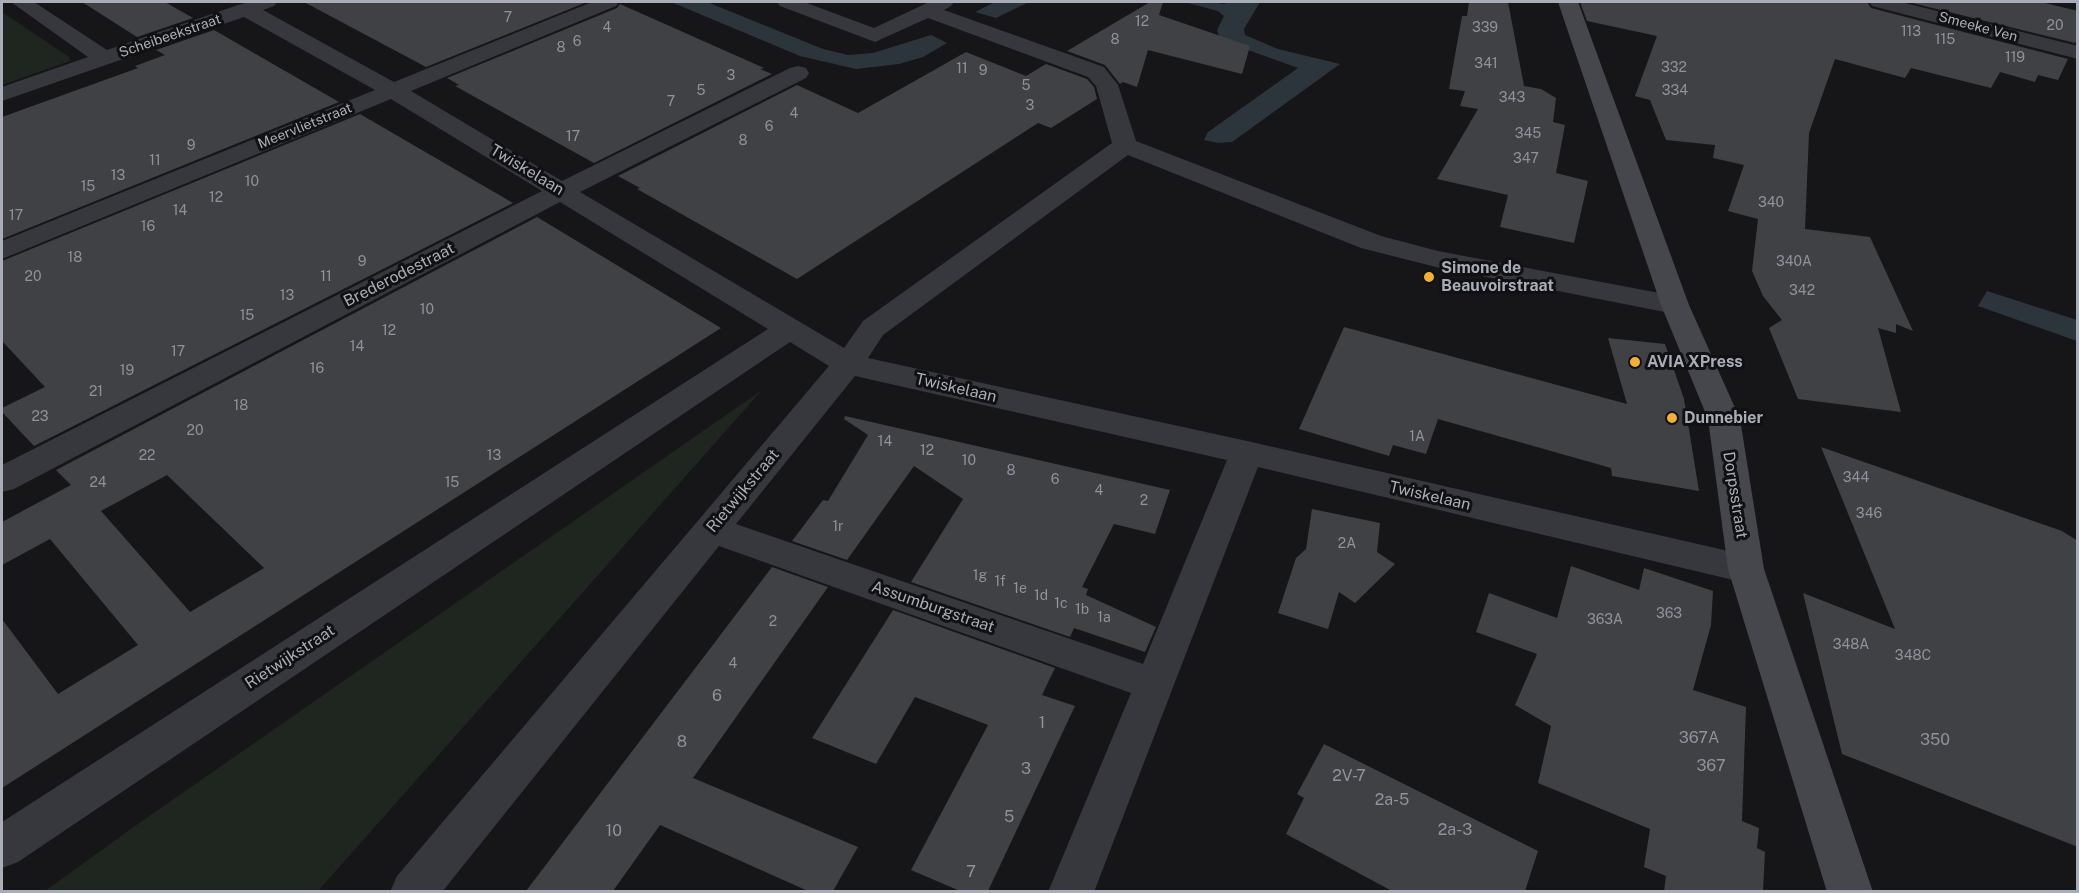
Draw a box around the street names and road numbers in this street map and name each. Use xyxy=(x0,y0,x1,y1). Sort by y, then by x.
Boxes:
street label: Smeeke Ven xyxy=(1937,8,2019,46)
street label: Scheibeekstraat xyxy=(117,11,223,61)
street label: Meervlietstraat xyxy=(256,100,354,152)
street label: Twiskelaan xyxy=(487,140,567,200)
street label: Brederodestraat xyxy=(340,239,458,311)
street label: Twiskelaan xyxy=(914,369,998,407)
street label: Rietwijkstraat xyxy=(703,445,783,537)
street label: Dorpsstraat xyxy=(1719,450,1751,540)
street label: Twiskelaan xyxy=(1388,477,1472,515)
street label: Assumburgstraat xyxy=(869,577,997,637)
street label: Rietwijkstraat xyxy=(242,621,338,693)

